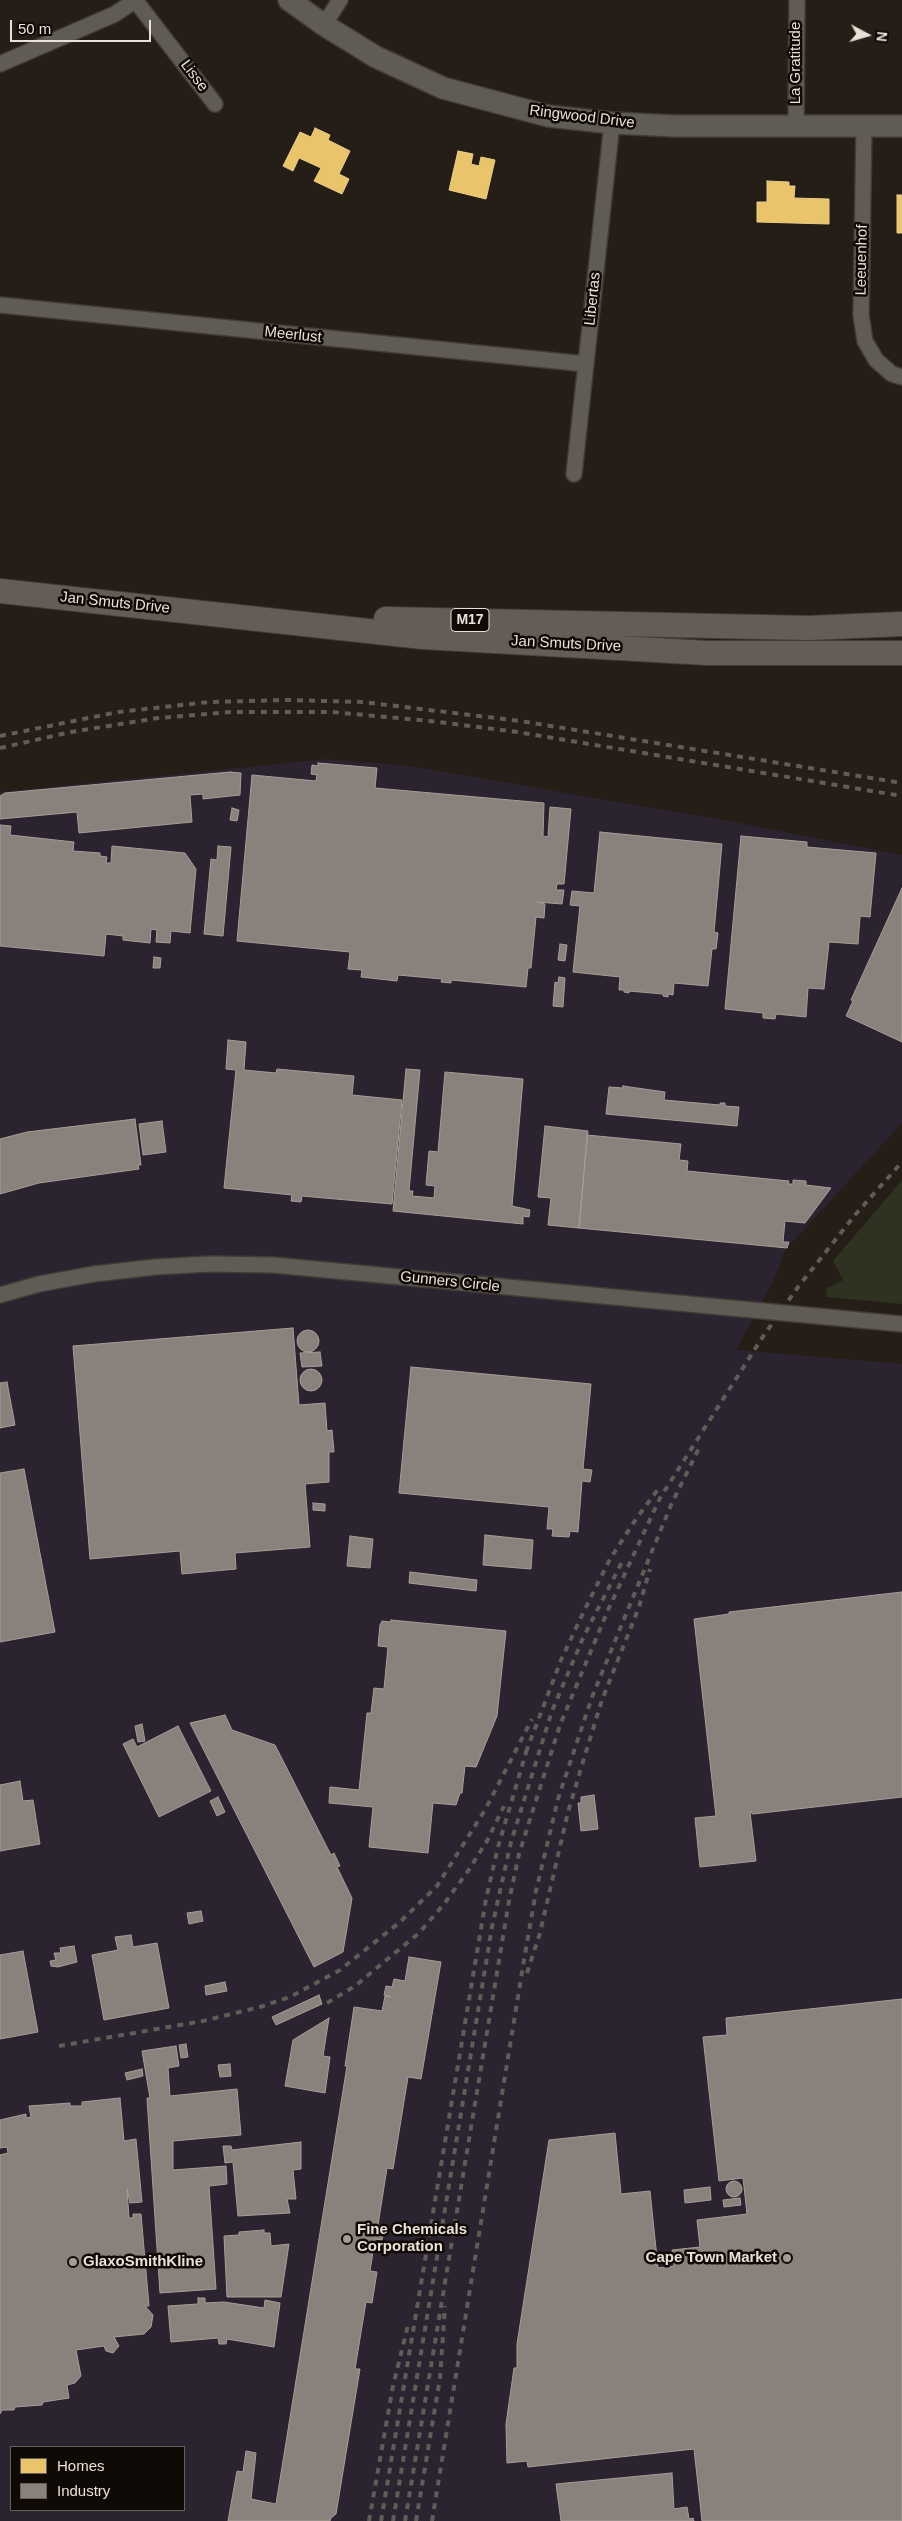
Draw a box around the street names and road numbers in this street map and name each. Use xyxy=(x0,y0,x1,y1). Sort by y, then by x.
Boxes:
street label: La Gratitude xyxy=(787,22,805,104)
street label: Lisse xyxy=(176,57,212,95)
street label: Ringwood Drive xyxy=(528,102,636,132)
street label: Leeuenhof xyxy=(852,224,872,296)
street label: Libertas xyxy=(581,272,605,326)
street label: Meerlust xyxy=(263,323,323,347)
street label: Jan Smuts Drive xyxy=(59,588,171,618)
road number: M17 xyxy=(451,608,489,632)
street label: Jan Smuts Drive xyxy=(511,632,621,656)
street label: Gunners Circle xyxy=(399,1268,501,1296)

